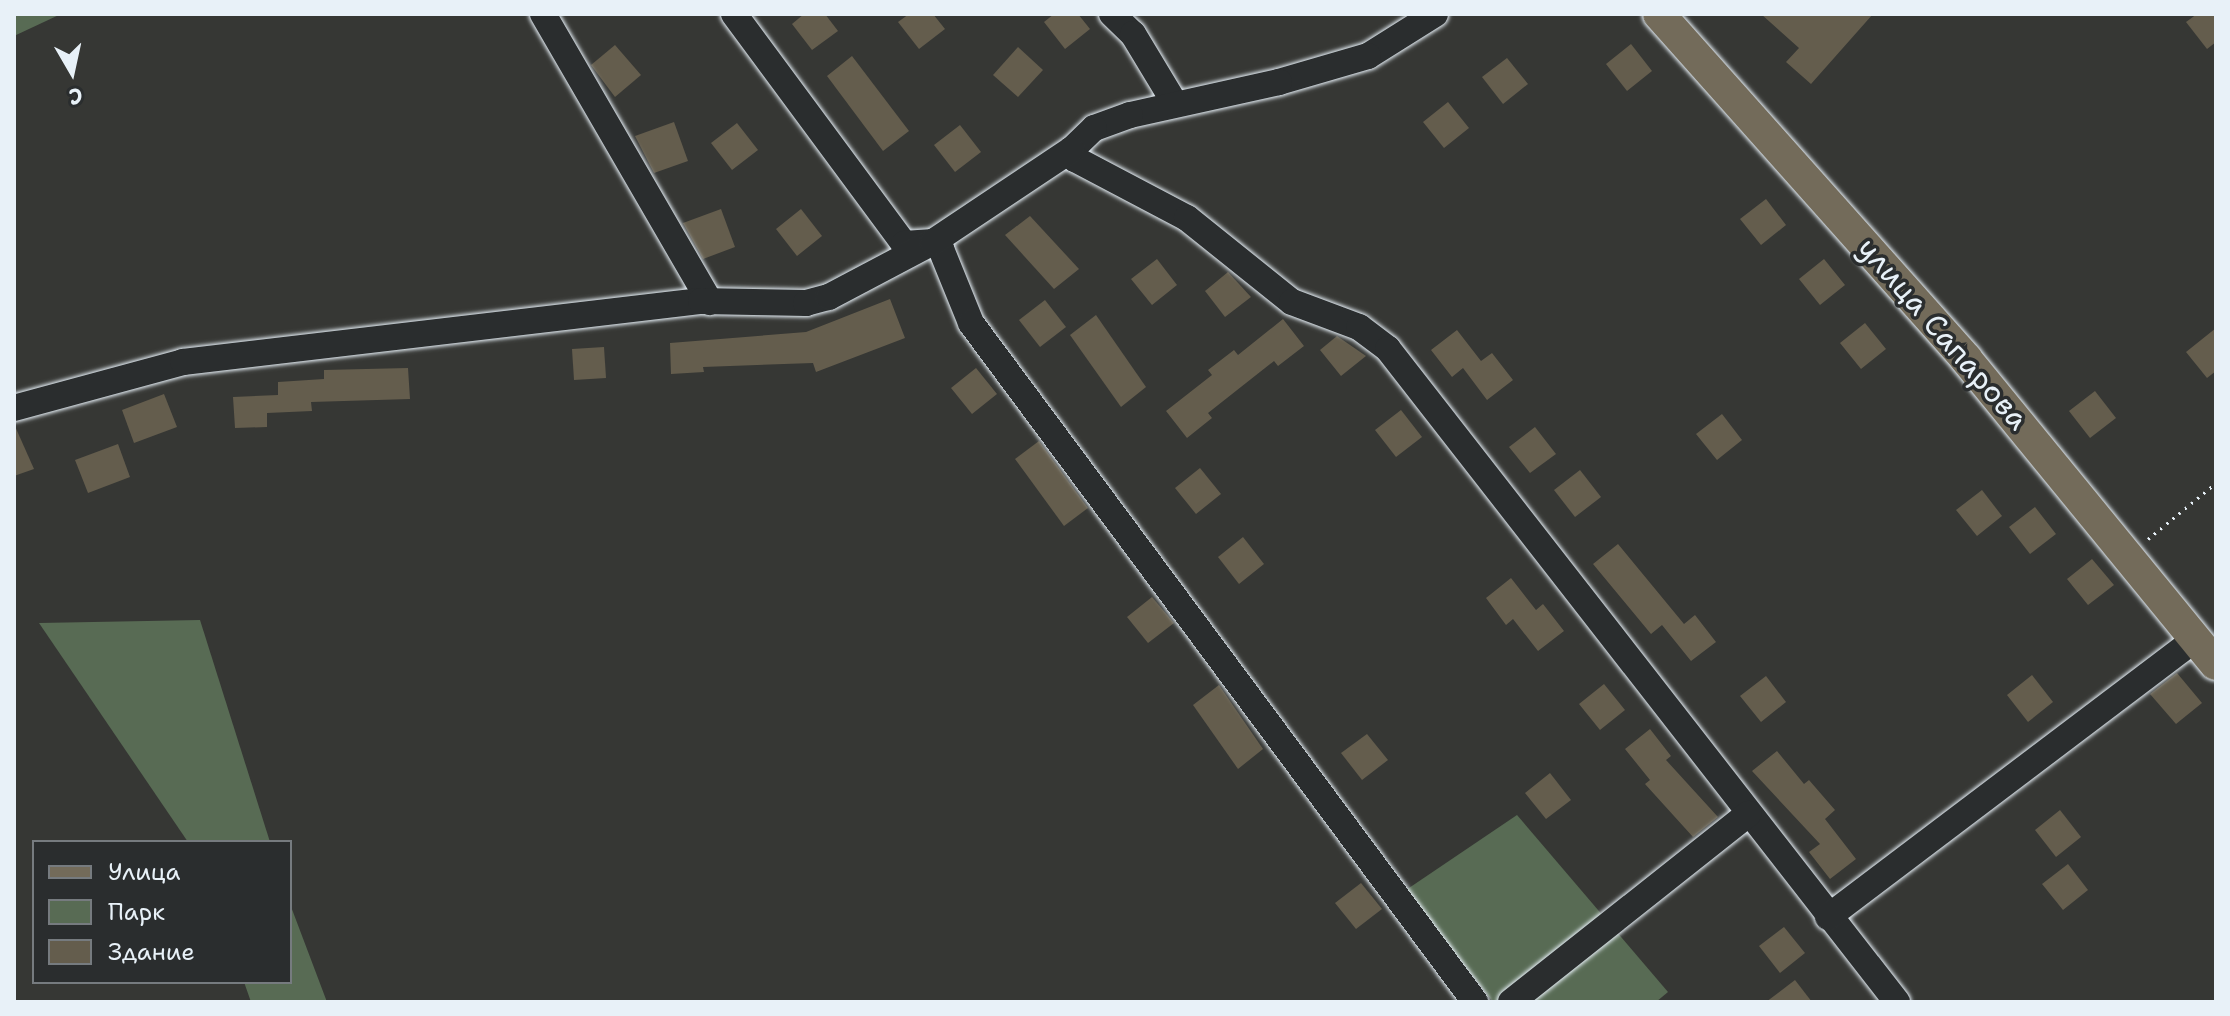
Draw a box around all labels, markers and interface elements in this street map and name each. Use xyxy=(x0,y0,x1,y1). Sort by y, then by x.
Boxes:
north arrow xyxy=(32,32,112,112)
text: С xyxy=(67,81,85,112)
street label: улица Сапарова xyxy=(1850,231,2036,437)
legend xyxy=(32,840,292,984)
text: Улица xyxy=(108,856,181,888)
text: Парк xyxy=(108,896,165,928)
text: Здание xyxy=(108,936,195,968)

